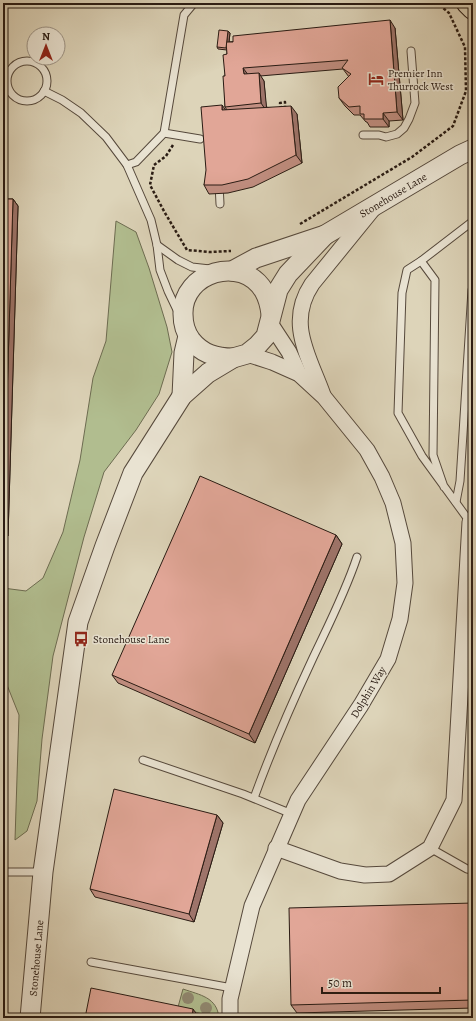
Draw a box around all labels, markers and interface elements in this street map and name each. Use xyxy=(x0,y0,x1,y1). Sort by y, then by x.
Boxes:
north arrow xyxy=(26,26,66,66)
text: N xyxy=(42,29,50,44)
place label: Premier Inn Thurrock West xyxy=(388,66,454,94)
hotel icon: Premier Inn Thurrock West xyxy=(367,70,385,88)
street label: Stonehouse Lane xyxy=(357,169,430,222)
bus stop icon: Stonehouse Lane xyxy=(72,630,90,648)
place label: Stonehouse Lane xyxy=(93,632,169,647)
street label: Dolphin Way xyxy=(347,663,390,721)
street label: Stonehouse Lane xyxy=(26,919,47,997)
scale bar xyxy=(322,969,440,995)
text: 50 m xyxy=(328,975,352,991)

